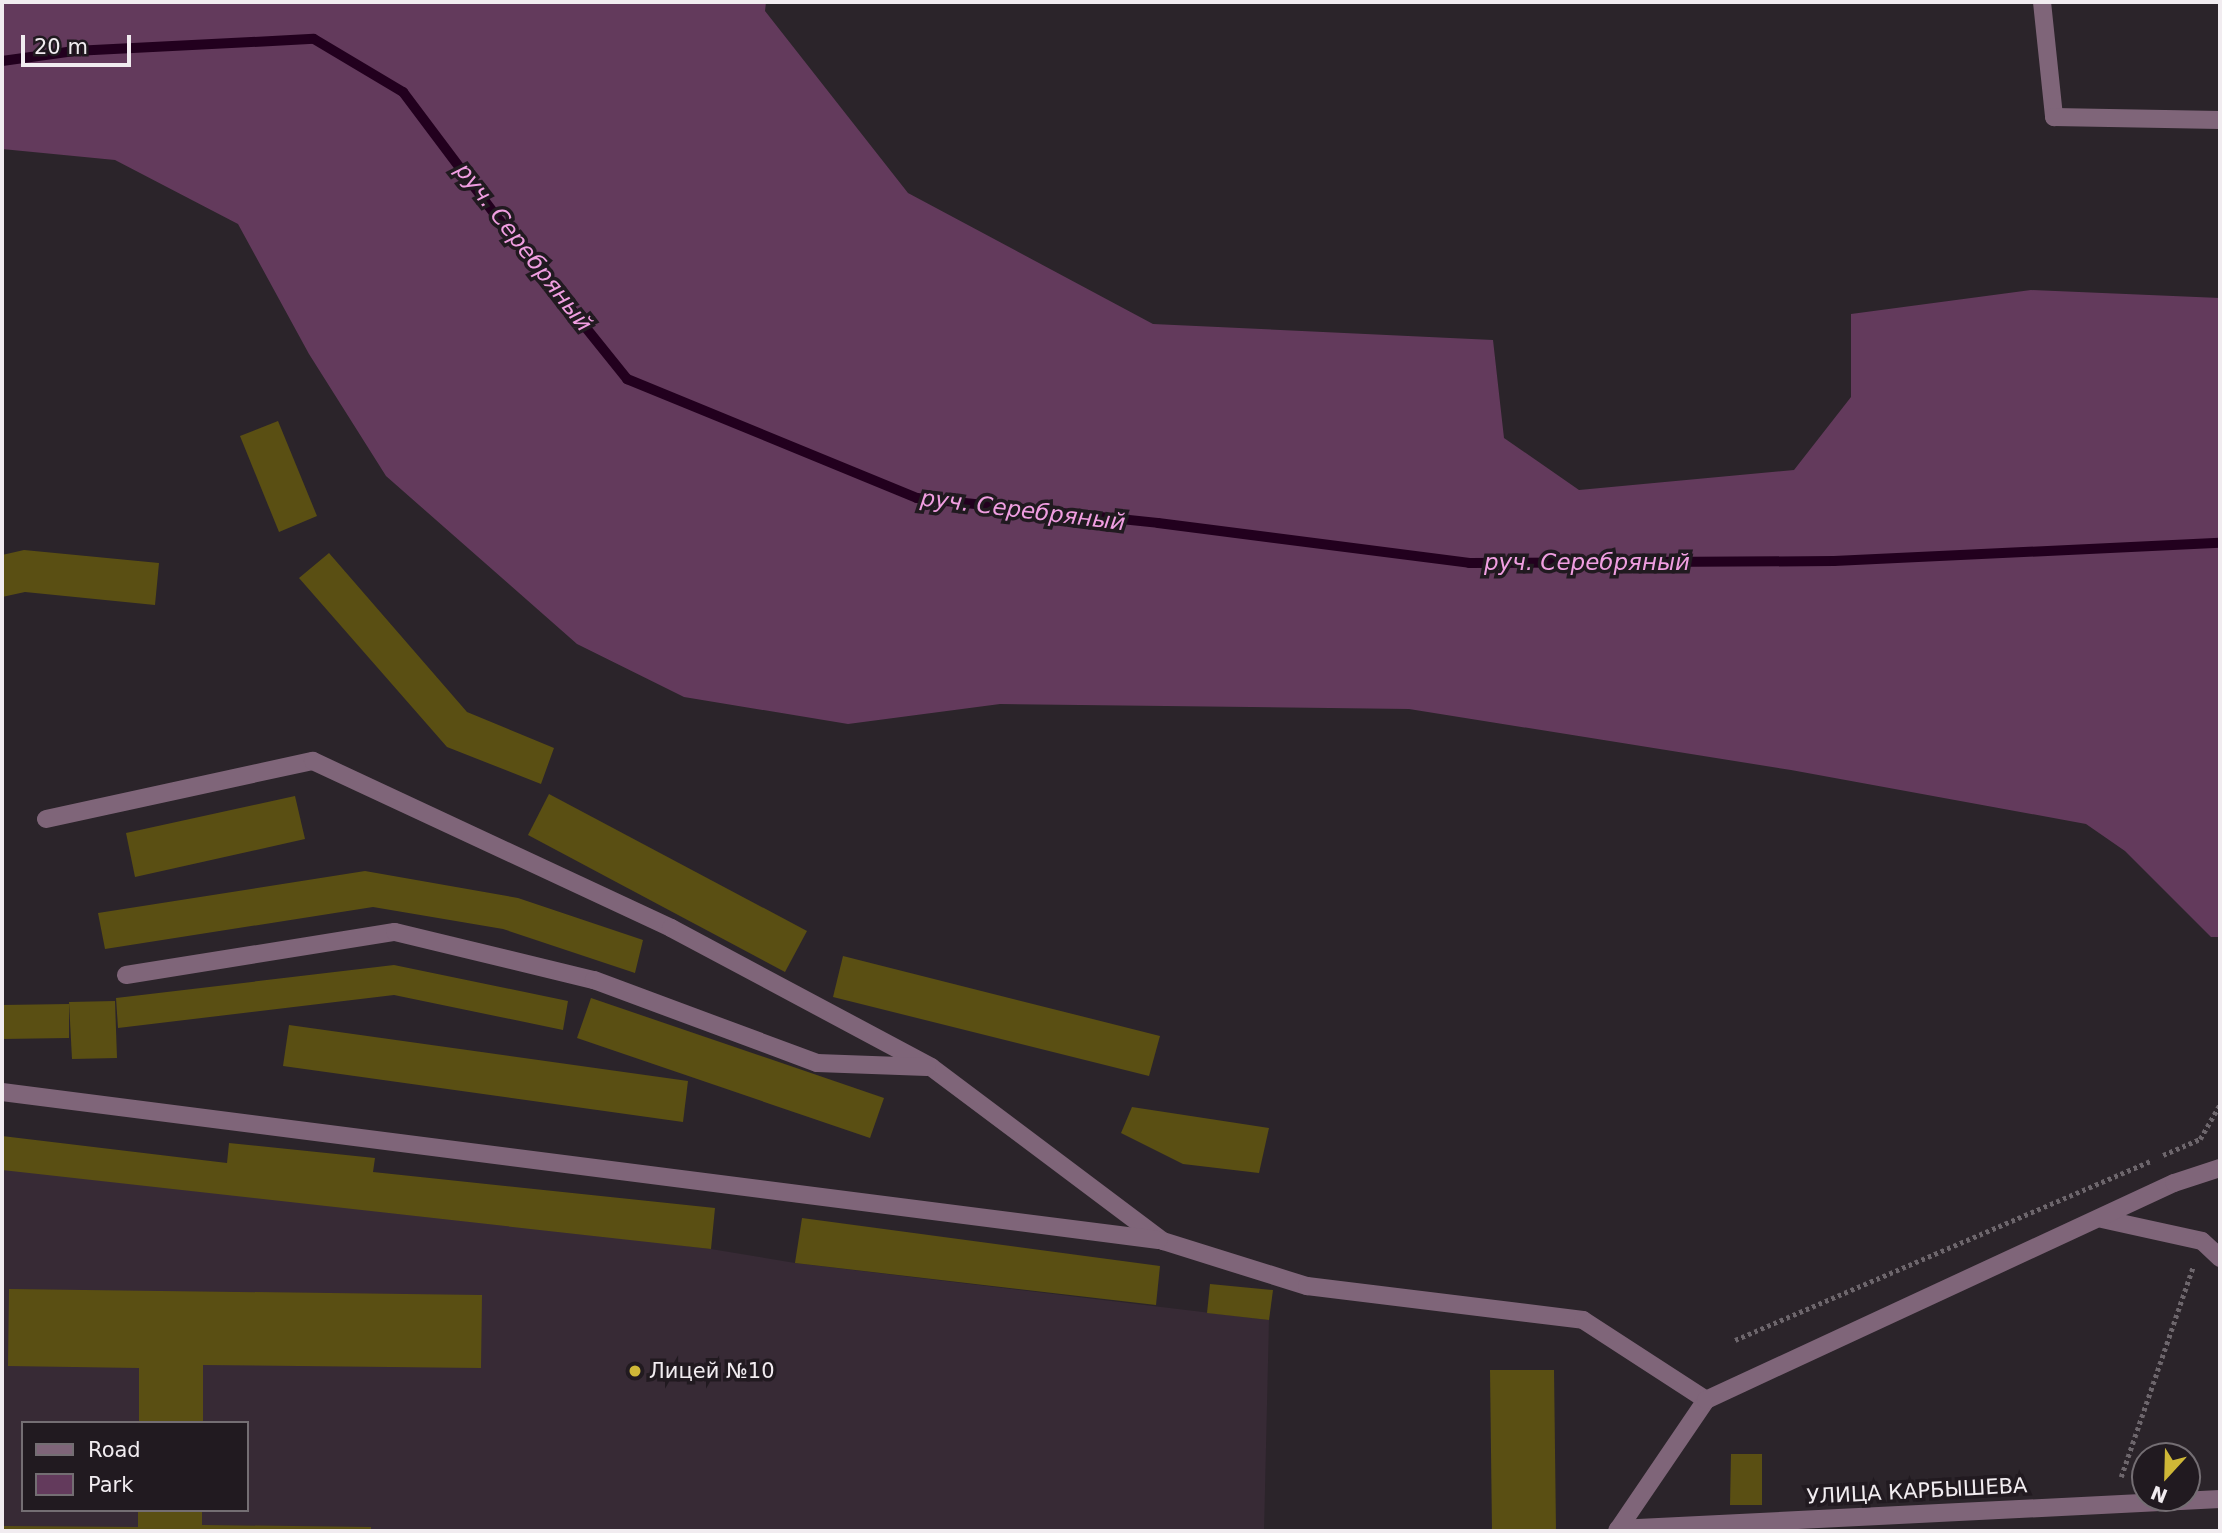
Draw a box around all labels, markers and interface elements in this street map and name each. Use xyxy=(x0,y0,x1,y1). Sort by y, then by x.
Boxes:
scale bar xyxy=(24,21,135,65)
text: 20 m xyxy=(34,35,88,59)
water label: руч. Серебряный xyxy=(450,157,598,337)
water label: руч. Серебряный xyxy=(919,484,1127,536)
water label: руч. Серебряный xyxy=(1484,548,1690,576)
place label: Лицей №10 xyxy=(649,1358,775,1384)
marker: Лицей №10 xyxy=(627,1363,643,1379)
legend xyxy=(21,1421,248,1512)
text: Road xyxy=(88,1438,141,1462)
north arrow xyxy=(2131,1442,2201,1512)
text: Park xyxy=(88,1473,133,1497)
street label: УЛИЦА КАРБЫШЕВА xyxy=(1806,1473,2028,1509)
text: N xyxy=(2147,1481,2170,1508)

